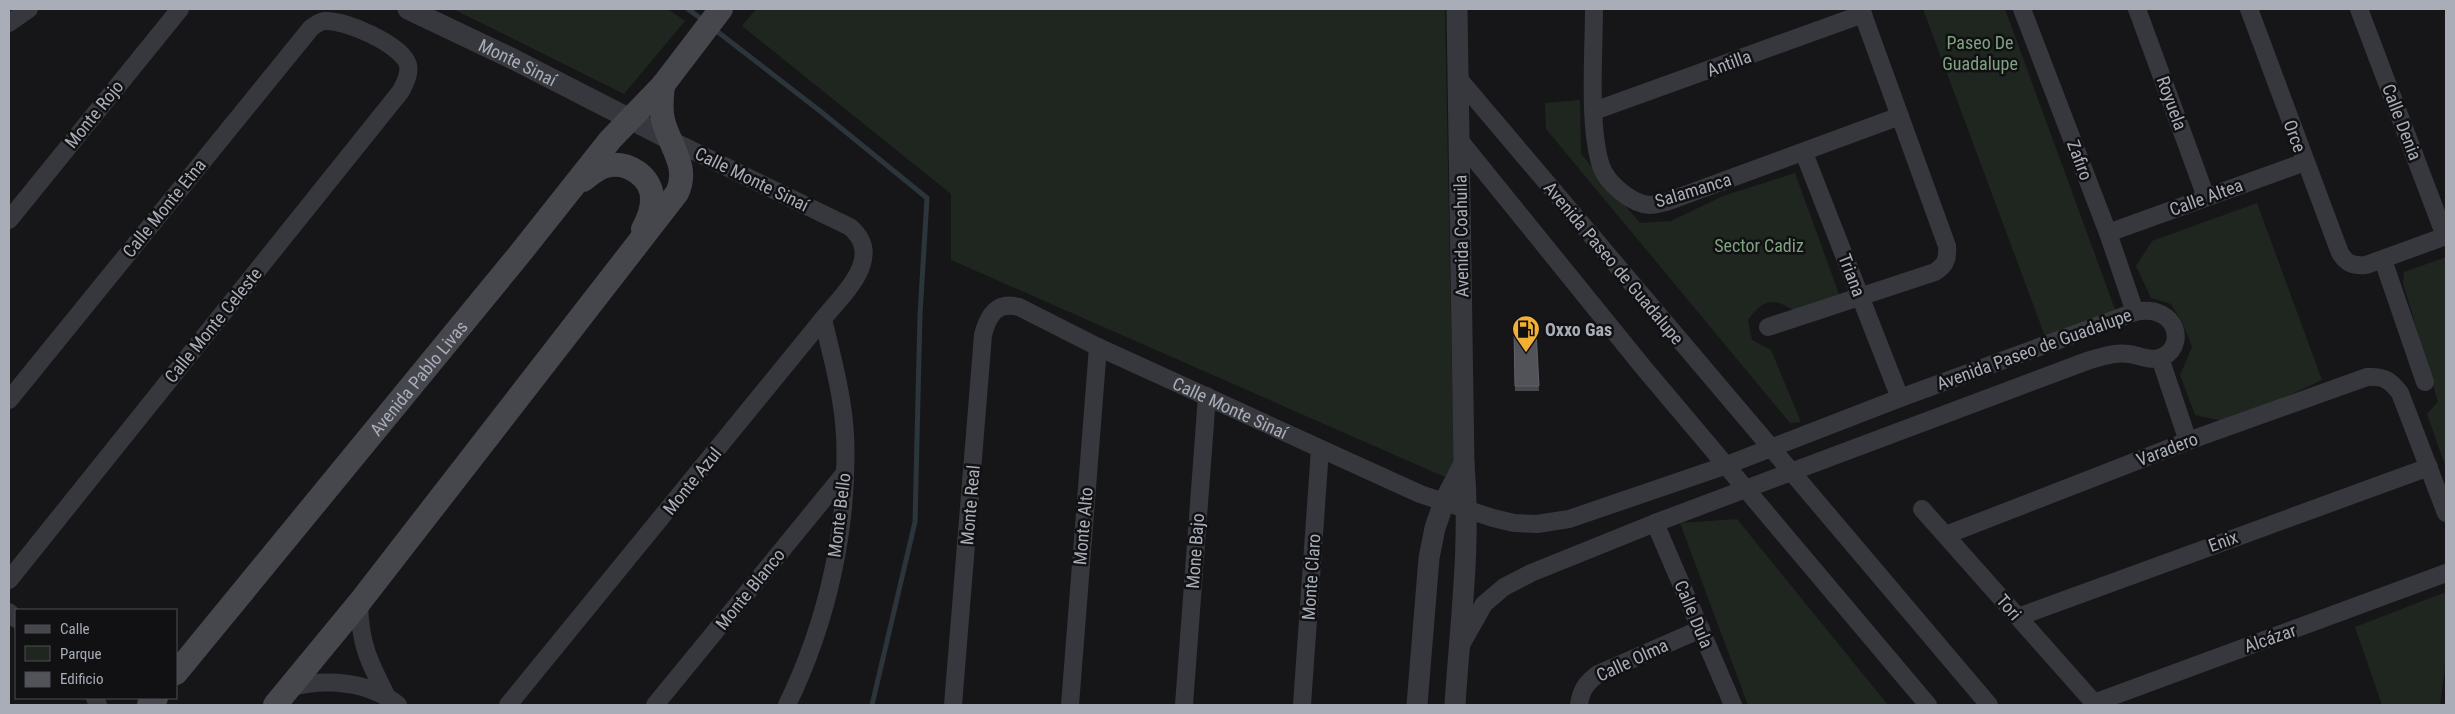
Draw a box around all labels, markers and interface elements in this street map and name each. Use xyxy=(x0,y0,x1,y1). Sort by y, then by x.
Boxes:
park label: Paseo De Guadalupe xyxy=(1942,32,2018,74)
street label: Monte Sinaí xyxy=(476,34,561,91)
street label: Antilla xyxy=(1704,45,1754,81)
street label: Royuela xyxy=(2153,73,2191,133)
street label: Monte Rojo xyxy=(60,76,128,152)
street label: Calle Denia xyxy=(2378,81,2426,163)
street label: Orce xyxy=(2280,117,2310,155)
street label: Zafiro xyxy=(2063,137,2097,183)
street label: Calle Monte Sinaí xyxy=(692,142,813,216)
street label: Calle Monte Etna xyxy=(118,155,210,261)
street label: Salamanca xyxy=(1652,168,1734,212)
street label: Calle Altea xyxy=(2166,174,2246,220)
street label: Avenida Coahuila xyxy=(1449,175,1473,297)
street label: Avenida Paseo de Guadalupe xyxy=(1540,177,1688,349)
park label: Sector Cadiz xyxy=(1714,235,1804,256)
street label: Triana xyxy=(1834,251,1870,299)
street label: Calle Monte Celeste xyxy=(160,263,266,387)
street label: Avenida Paseo de Guadalupe xyxy=(1934,304,2134,394)
fuel station icon: Oxxo Gas xyxy=(1511,314,1541,353)
street label: Avenida Pablo Livas xyxy=(365,316,472,439)
place label: Oxxo Gas xyxy=(1545,319,1612,340)
street label: Calle Monte Sinaí xyxy=(1170,372,1292,443)
street label: Varadero xyxy=(2133,428,2201,470)
street label: Monte Azul xyxy=(659,443,725,519)
street label: Monte Real xyxy=(956,464,984,546)
street label: Monte Bello xyxy=(823,472,855,558)
street label: Monte Alto xyxy=(1069,486,1097,566)
street label: Mone Bajo xyxy=(1182,513,1208,589)
street label: Enix xyxy=(2205,526,2241,556)
street label: Monte Claro xyxy=(1298,533,1324,621)
street label: Monte Blanco xyxy=(711,544,789,634)
street label: Calle Dula xyxy=(1670,577,1718,651)
street label: Tori xyxy=(1992,590,2026,624)
legend xyxy=(15,609,178,699)
street label: Alcázar xyxy=(2241,619,2299,657)
text: Calle xyxy=(60,620,90,638)
street label: Calle Olma xyxy=(1593,634,1671,686)
text: Parque xyxy=(60,645,102,663)
text: Edificio xyxy=(60,670,103,688)

